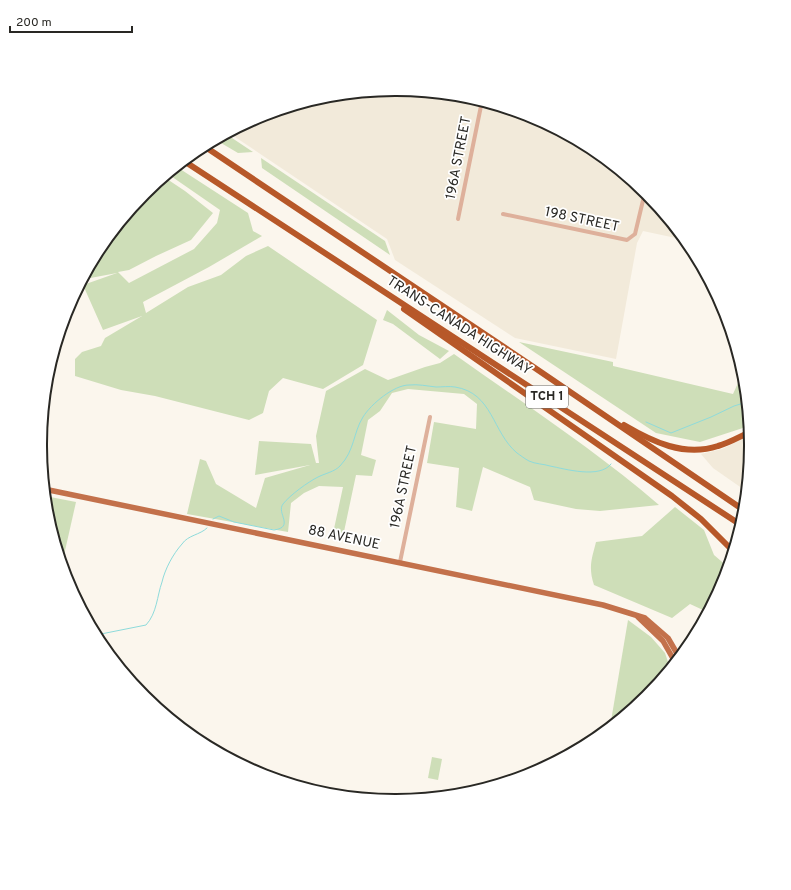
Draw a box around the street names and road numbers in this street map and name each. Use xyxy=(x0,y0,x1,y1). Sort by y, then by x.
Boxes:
street label: 196A STREET xyxy=(443,115,475,201)
street label: 198 STREET xyxy=(543,204,621,236)
street label: TRANS-CANADA HIGHWAY xyxy=(383,273,535,379)
road number: TCH 1 xyxy=(526,386,568,408)
street label: 196A STREET xyxy=(387,444,421,530)
street label: 88 AVENUE xyxy=(306,522,382,554)

